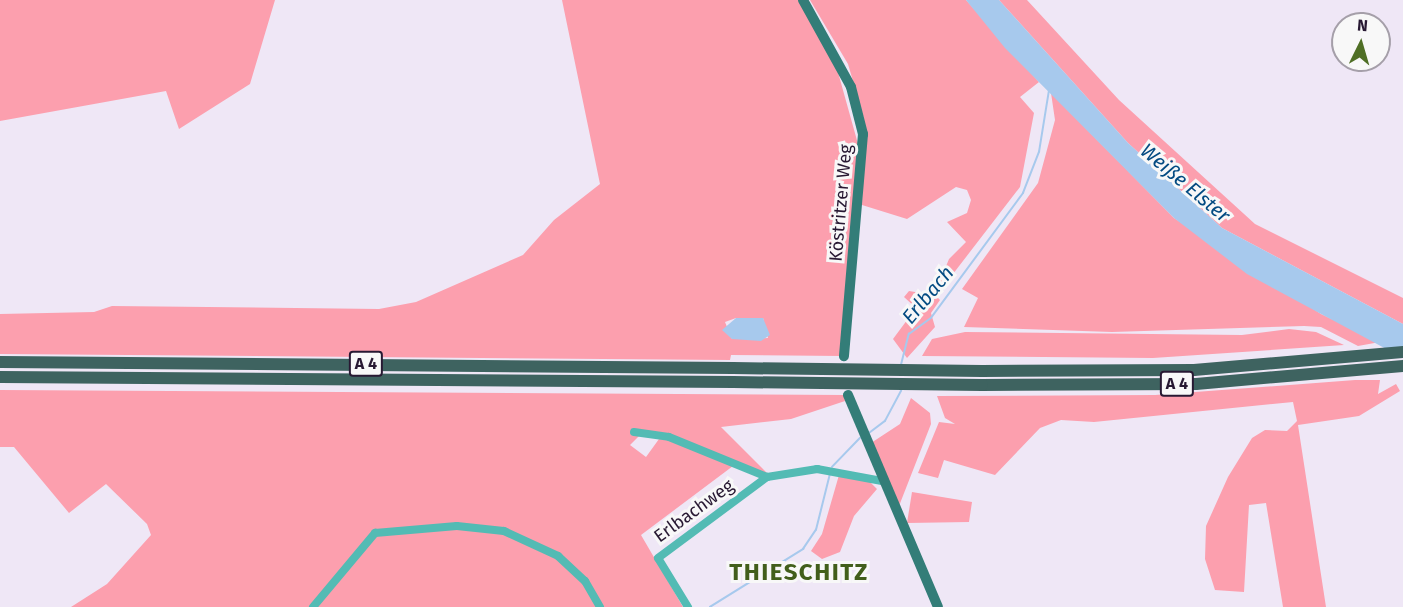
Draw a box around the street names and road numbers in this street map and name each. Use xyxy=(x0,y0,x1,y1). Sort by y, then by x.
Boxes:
street label: Köstritzer Weg xyxy=(825,144,857,262)
road number: A 4 xyxy=(348,351,384,377)
road number: A 4 xyxy=(1159,371,1195,397)
street label: Erlbachweg xyxy=(650,475,738,547)

